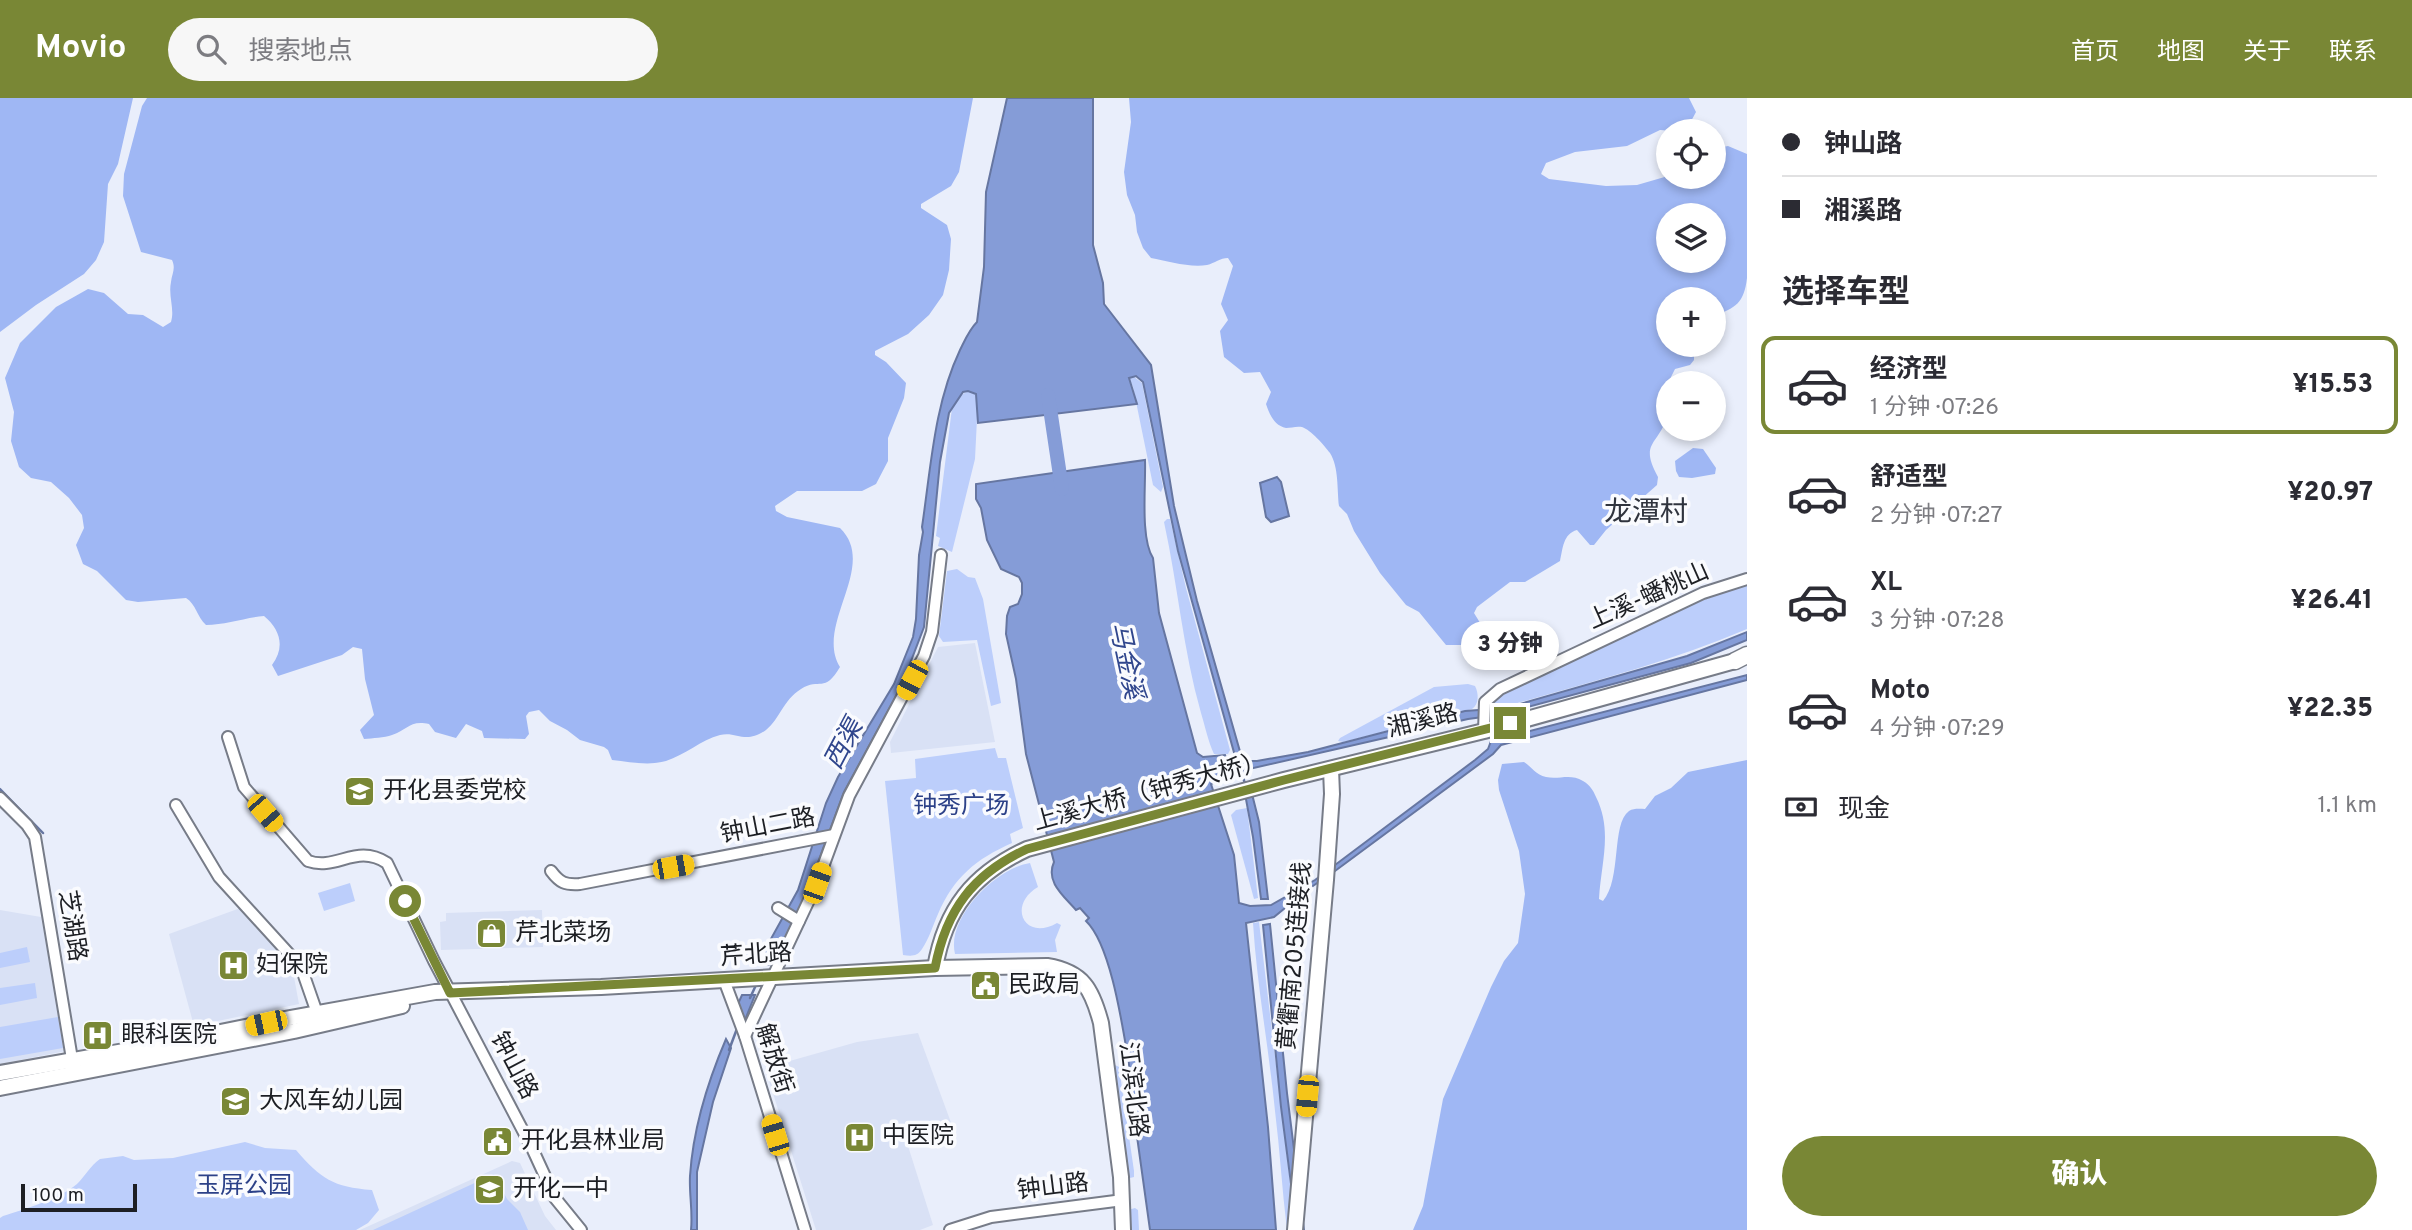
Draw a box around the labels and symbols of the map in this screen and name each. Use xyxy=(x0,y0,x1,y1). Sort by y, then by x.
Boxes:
district label: 龙潭村 xyxy=(1604,496,1688,532)
street label: 上溪-蟠桃山 xyxy=(1584,557,1714,637)
water label: 马金溪 xyxy=(1101,619,1150,706)
callout: 3 分钟 xyxy=(1461,622,1559,670)
car xyxy=(893,657,932,703)
street label: 湘溪路 xyxy=(1384,699,1462,745)
route end xyxy=(1494,707,1526,739)
water label: 西渠 xyxy=(818,711,874,776)
street label: 上溪大桥（钟秀大桥） xyxy=(1030,747,1270,839)
school or university icon: 开化县委党校 xyxy=(343,775,377,809)
place label: 开化县委党校 xyxy=(383,777,527,807)
car xyxy=(244,790,287,836)
park label: 钟秀广场 xyxy=(913,792,1009,822)
street label: 钟山二路 xyxy=(718,803,818,851)
car xyxy=(651,853,696,881)
car xyxy=(801,860,834,906)
street label: 黄衢南205连接线 xyxy=(1273,861,1319,1051)
route start xyxy=(389,885,421,917)
street label: 芝湖路 xyxy=(51,888,91,964)
shop icon: 芹北菜场 xyxy=(475,917,509,951)
place label: 芹北菜场 xyxy=(515,919,611,949)
street label: 芹北路 xyxy=(719,939,793,973)
hospital icon: 妇保院 xyxy=(216,949,250,983)
place label: 妇保院 xyxy=(256,951,328,981)
public building icon: 民政局 xyxy=(968,969,1002,1003)
place label: 民政局 xyxy=(1008,971,1080,1001)
car xyxy=(244,1008,289,1038)
hospital icon: 眼科医院 xyxy=(81,1019,115,1053)
street label: 解放街 xyxy=(748,1020,798,1098)
place label: 眼科医院 xyxy=(121,1021,217,1051)
street label: 钟山路 xyxy=(483,1027,543,1105)
street label: 江滨北路 xyxy=(1111,1041,1153,1139)
car xyxy=(1295,1074,1320,1118)
school or university icon: 大风车幼儿园 xyxy=(219,1085,253,1119)
place label: 大风车幼儿园 xyxy=(259,1087,403,1117)
car xyxy=(759,1112,792,1158)
hospital icon: 中医院 xyxy=(842,1120,876,1154)
place label: 中医院 xyxy=(882,1122,954,1152)
public building icon: 开化县林业局 xyxy=(481,1125,515,1159)
place label: 开化县林业局 xyxy=(521,1127,665,1157)
street label: 钟山路 xyxy=(1015,1169,1091,1207)
park label: 玉屏公园 xyxy=(196,1172,292,1202)
school or university icon: 开化一中 xyxy=(473,1173,507,1207)
place label: 开化一中 xyxy=(513,1175,609,1205)
scale bar xyxy=(21,1181,136,1213)

